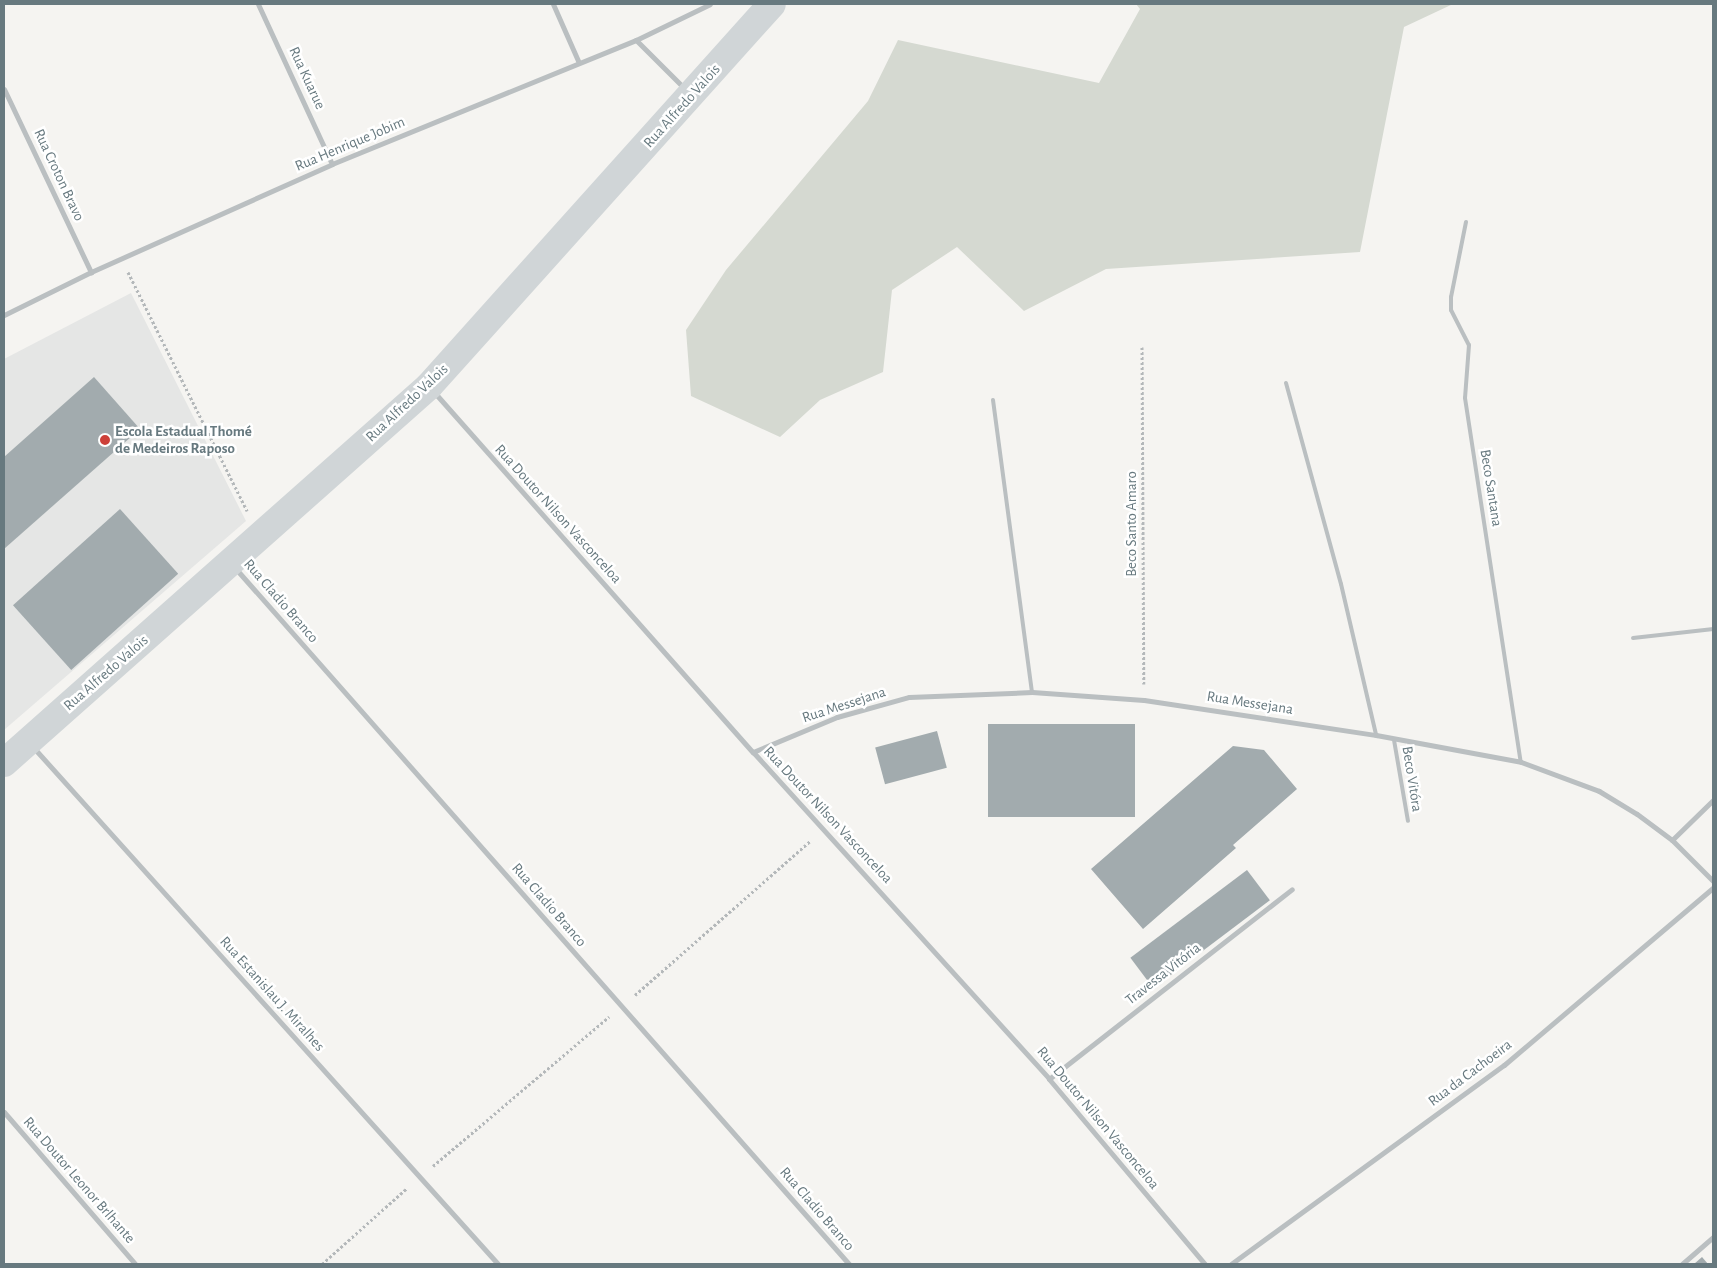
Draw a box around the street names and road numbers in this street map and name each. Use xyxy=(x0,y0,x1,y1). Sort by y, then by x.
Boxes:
street label: Rua Kuarue xyxy=(285,44,329,112)
street label: Rua Alfredo Valois xyxy=(640,61,724,151)
street label: Rua Henrique Jobim xyxy=(292,113,408,175)
street label: Rua Croton Bravo xyxy=(30,126,88,224)
street label: Rua Alfredo Valois xyxy=(362,360,452,446)
street label: Rua Doutor Nilson Vasconceloa xyxy=(491,441,625,587)
street label: Beco Santana xyxy=(1476,448,1506,528)
street label: Beco Santo Amaro xyxy=(1123,471,1141,577)
street label: Rua Cladio Branco xyxy=(240,555,322,647)
street label: Rua Alfredo Valois xyxy=(60,631,152,715)
street label: Rua Messejana xyxy=(800,683,888,727)
street label: Rua Messejana xyxy=(1206,687,1294,719)
street label: Rua Doutor Nilson Vasconceloa xyxy=(760,743,896,887)
street label: Beco Vitóra xyxy=(1398,745,1426,813)
street label: Rua Cladio Branco xyxy=(508,859,590,951)
street label: Rua Estanislau J. Miralhes xyxy=(216,933,328,1055)
street label: Travessa Vitória xyxy=(1122,939,1204,1009)
street label: Rua da Cachoeira xyxy=(1425,1036,1515,1110)
street label: Rua Doutor Nilson Vasconceloa xyxy=(1033,1043,1163,1193)
street label: Rua Doutor Leonor Brlhante xyxy=(19,1113,139,1247)
street label: Rua Cladio Branco xyxy=(776,1163,858,1255)

